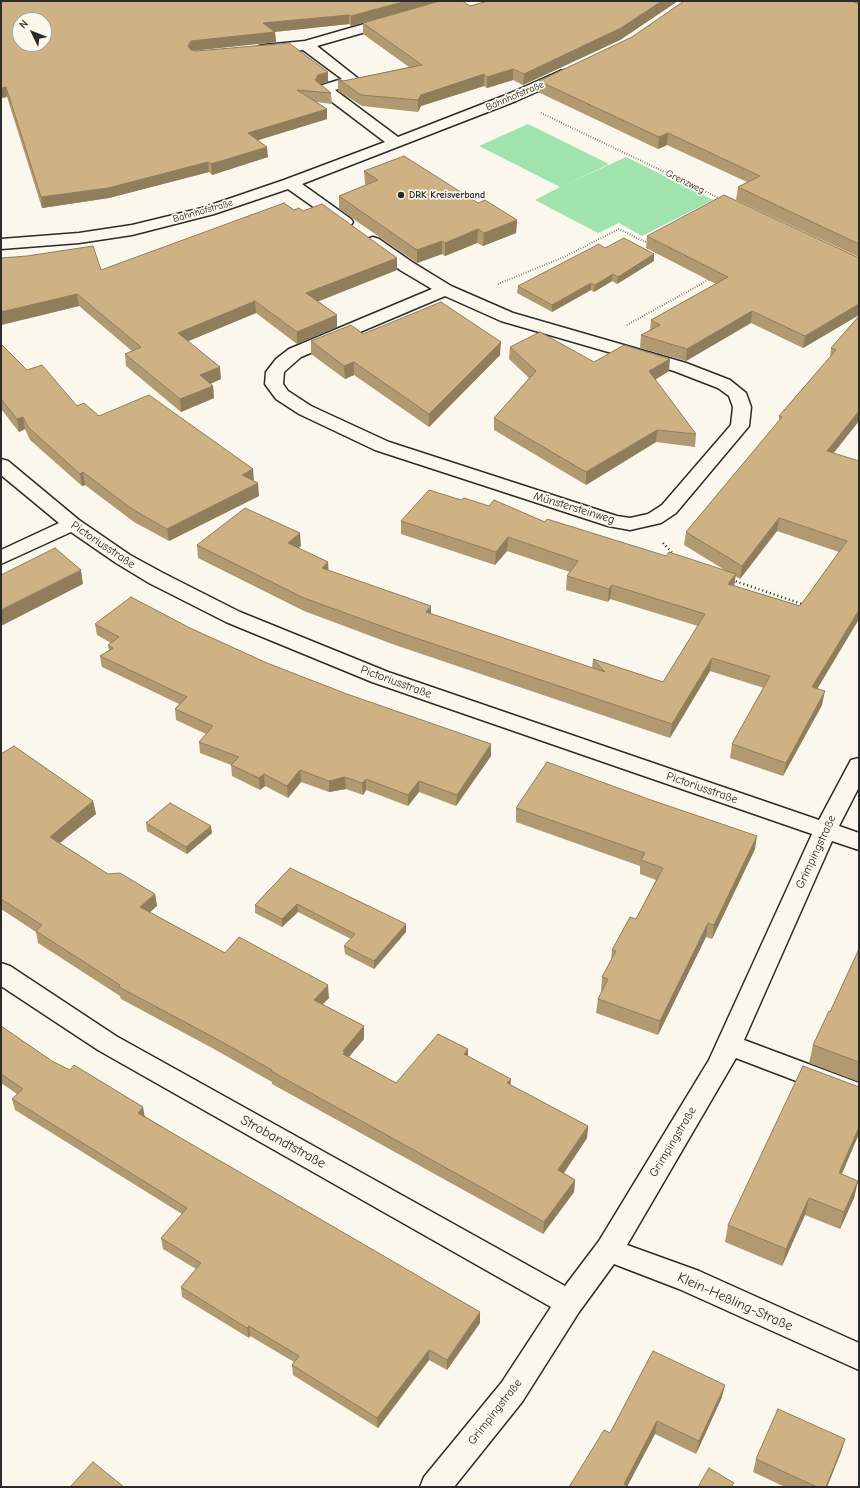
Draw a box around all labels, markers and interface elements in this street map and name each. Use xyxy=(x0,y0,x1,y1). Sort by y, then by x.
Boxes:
north arrow xyxy=(12,12,52,52)
text: N xyxy=(16,17,31,31)
street label: Bahnhofstraße xyxy=(484,78,546,114)
street label: Grenzweg xyxy=(664,167,706,197)
place label: DRK Kreisverband xyxy=(409,189,485,201)
marker: DRK Kreisverband xyxy=(396,190,406,200)
street label: Bahnhofstraße xyxy=(172,197,234,225)
street label: Münstersteinweg xyxy=(532,489,616,527)
street label: Pictoriusstraße xyxy=(68,518,138,572)
street label: Pictoriusstraße xyxy=(358,662,434,702)
street label: Pictoriusstraße xyxy=(664,769,740,807)
street label: Grimpingstraße xyxy=(793,813,839,891)
street label: Grimpingstraße xyxy=(646,1104,700,1180)
street label: Strobandtstraße xyxy=(237,1112,329,1172)
street label: Klein-Heßling-Straße xyxy=(675,1269,795,1335)
street label: Grimpingstraße xyxy=(465,1376,525,1448)

